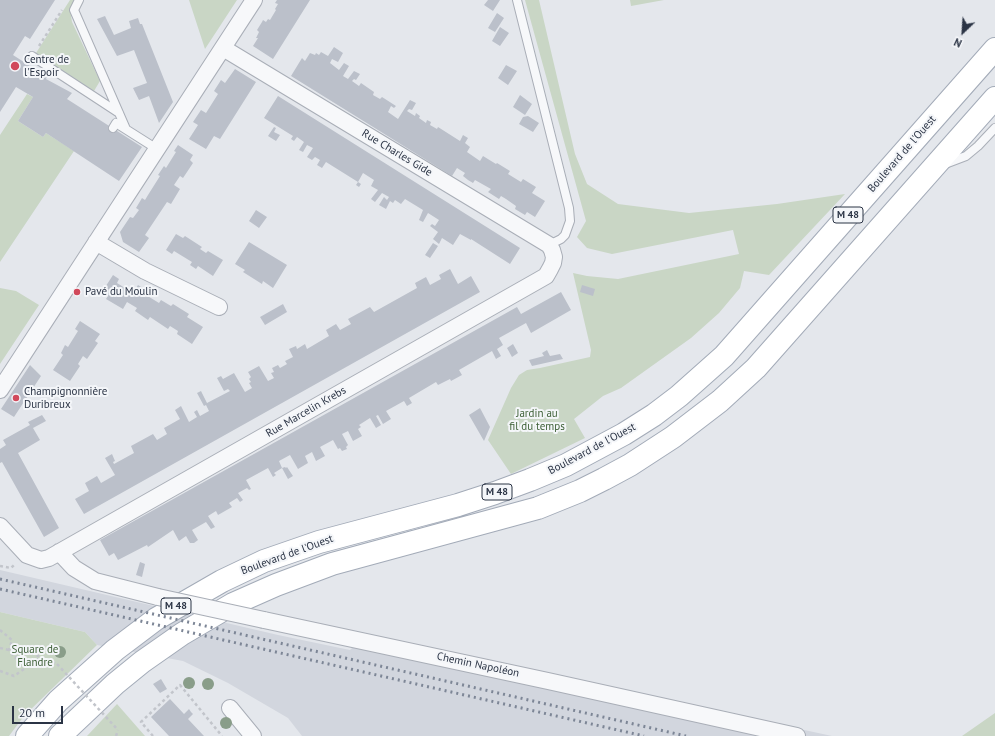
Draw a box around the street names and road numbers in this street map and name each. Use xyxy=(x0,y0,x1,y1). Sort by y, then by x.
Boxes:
street label: Boulevard de l'Ouest xyxy=(865,113,939,195)
street label: Rue Charles Gide xyxy=(359,127,435,179)
road number: M 48 xyxy=(833,207,863,223)
street label: Rue Marcelin Krebs xyxy=(264,384,348,440)
street label: Boulevard de l'Ouest xyxy=(546,420,638,478)
road number: M 48 xyxy=(482,484,512,500)
street label: Boulevard de l'Ouest xyxy=(239,532,335,578)
road number: M 48 xyxy=(161,598,191,614)
street label: Chemin Napoléon xyxy=(436,650,520,680)

